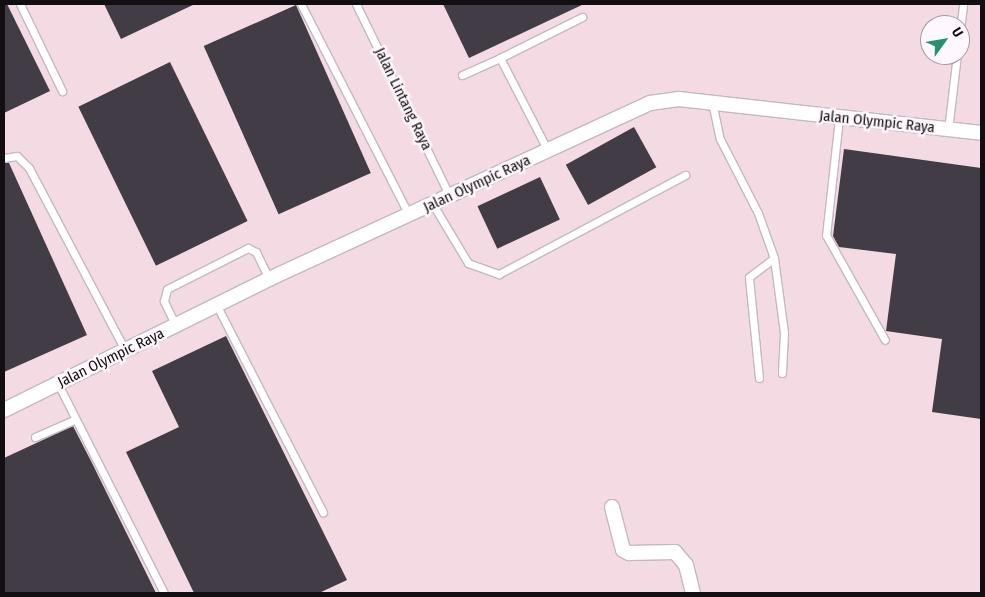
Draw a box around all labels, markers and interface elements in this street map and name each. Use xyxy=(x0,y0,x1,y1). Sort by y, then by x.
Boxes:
north arrow xyxy=(920,15,970,65)
text: U xyxy=(948,24,967,40)
street label: Jalan Lintang Raya xyxy=(370,45,436,153)
street label: Jalan Olympic Raya xyxy=(818,107,936,137)
street label: Jalan Olympic Raya xyxy=(421,151,533,217)
street label: Jalan Olympic Raya xyxy=(55,324,167,392)

